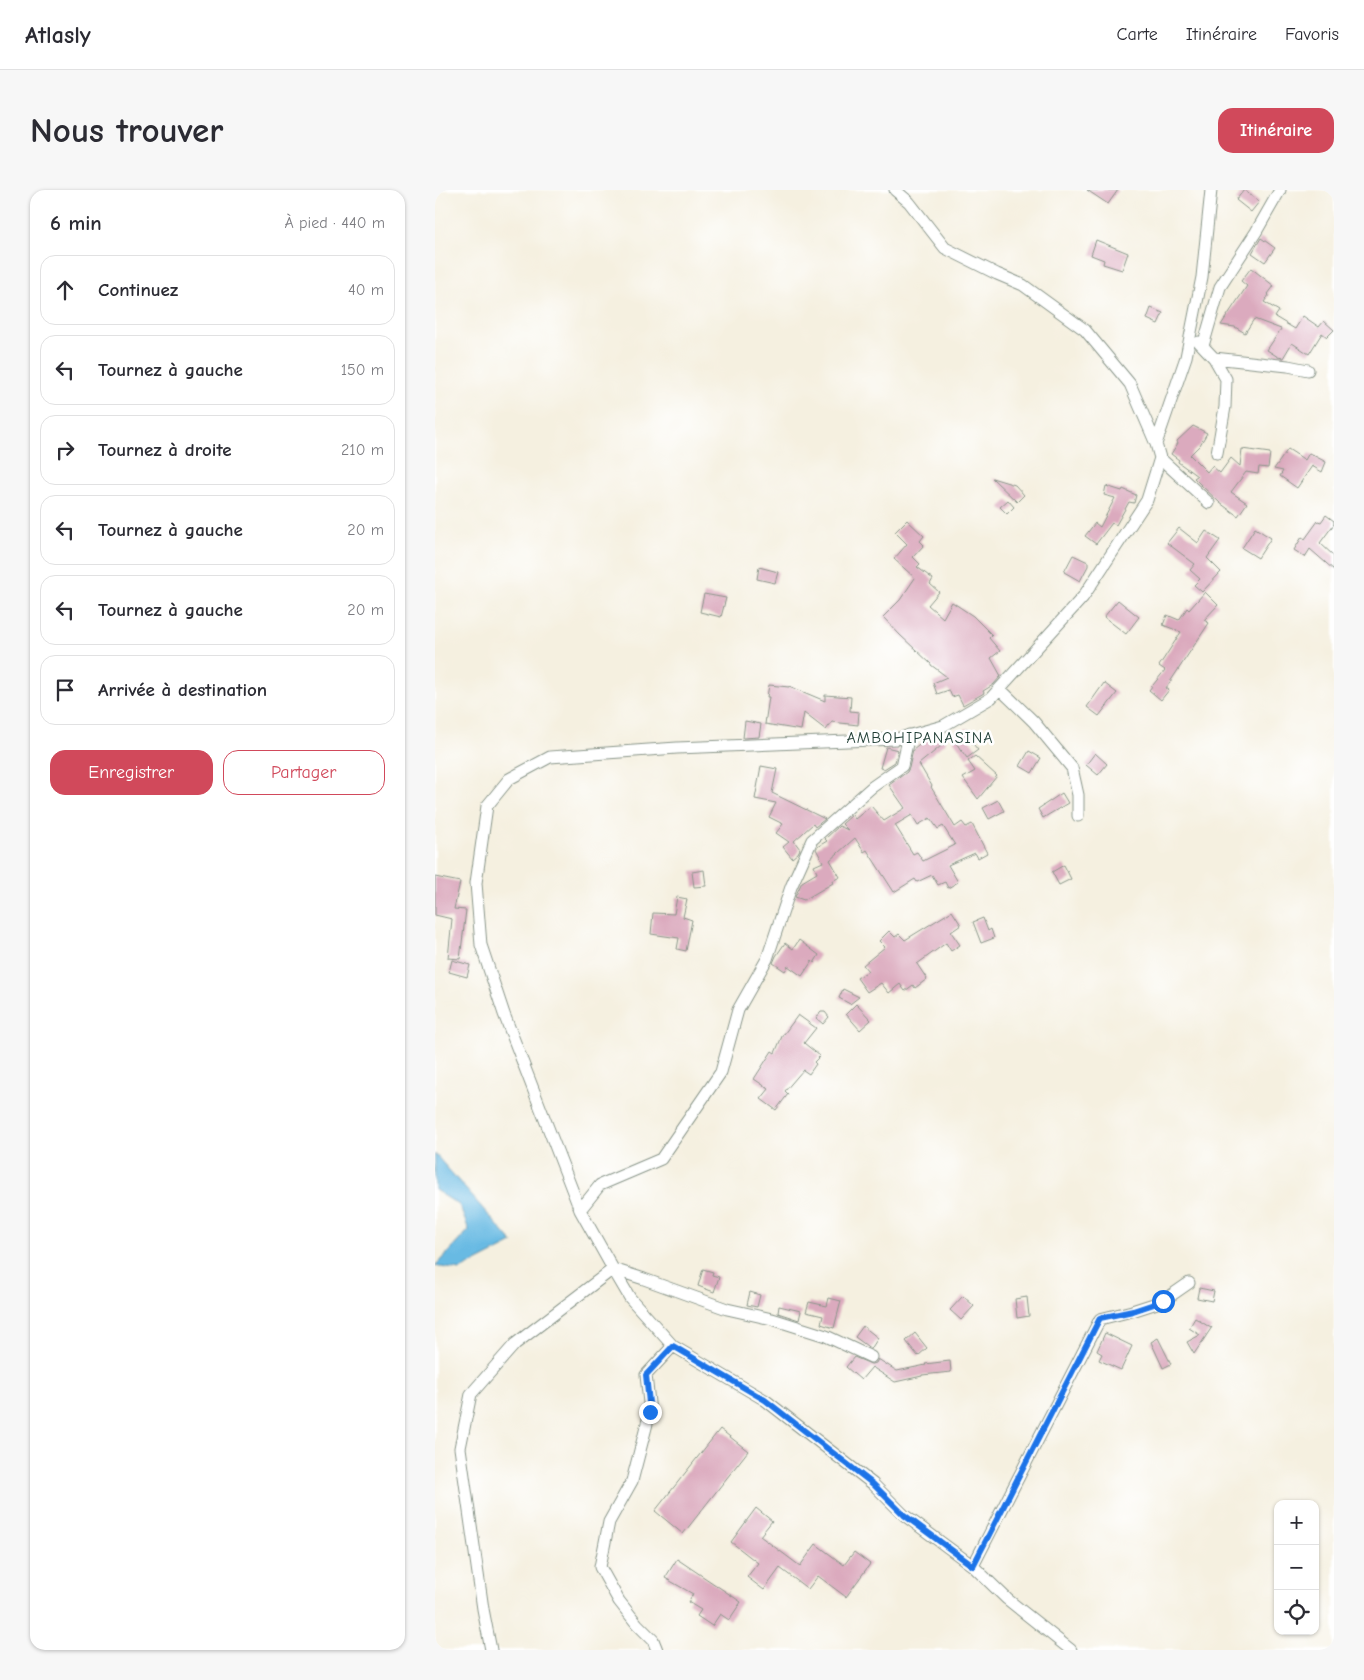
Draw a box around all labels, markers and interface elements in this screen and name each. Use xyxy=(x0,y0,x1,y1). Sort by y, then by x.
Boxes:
text: Atlasly xyxy=(25,21,91,49)
text: Carte xyxy=(1117,24,1158,45)
text: Itinéraire xyxy=(1186,24,1257,45)
text: Favoris xyxy=(1285,24,1339,45)
button: Itinéraire xyxy=(1218,108,1334,153)
text: Nous trouver xyxy=(30,110,223,151)
text: 6 min xyxy=(50,211,102,235)
text: À pied · 440 m xyxy=(284,214,385,232)
icon: ahead xyxy=(51,276,79,304)
text: Continuez xyxy=(98,279,178,301)
text: 40 m xyxy=(348,281,384,299)
icon: left xyxy=(51,356,79,384)
text: Tournez à gauche xyxy=(98,359,243,381)
text: 150 m xyxy=(341,361,384,379)
icon: right xyxy=(51,436,79,464)
text: Tournez à droite xyxy=(98,439,232,461)
text: 210 m xyxy=(341,441,384,459)
icon: left xyxy=(51,516,79,544)
text: Tournez à gauche xyxy=(98,519,243,541)
text: 20 m xyxy=(347,521,384,539)
icon: left xyxy=(51,596,79,624)
text: Tournez à gauche xyxy=(98,599,243,621)
text: 20 m xyxy=(347,601,384,619)
icon: arrive xyxy=(51,676,79,704)
text: Arrivée à destination xyxy=(98,679,267,701)
district label: AMBOHIPANASINA xyxy=(846,729,994,747)
button: Enregistrer xyxy=(50,750,213,795)
button: Partager xyxy=(223,750,385,795)
route start xyxy=(1152,1290,1175,1313)
route end xyxy=(639,1401,662,1424)
map controls xyxy=(1274,1500,1319,1635)
button: + xyxy=(1274,1500,1319,1545)
button: − xyxy=(1274,1545,1319,1590)
button: locate xyxy=(1274,1590,1319,1635)

